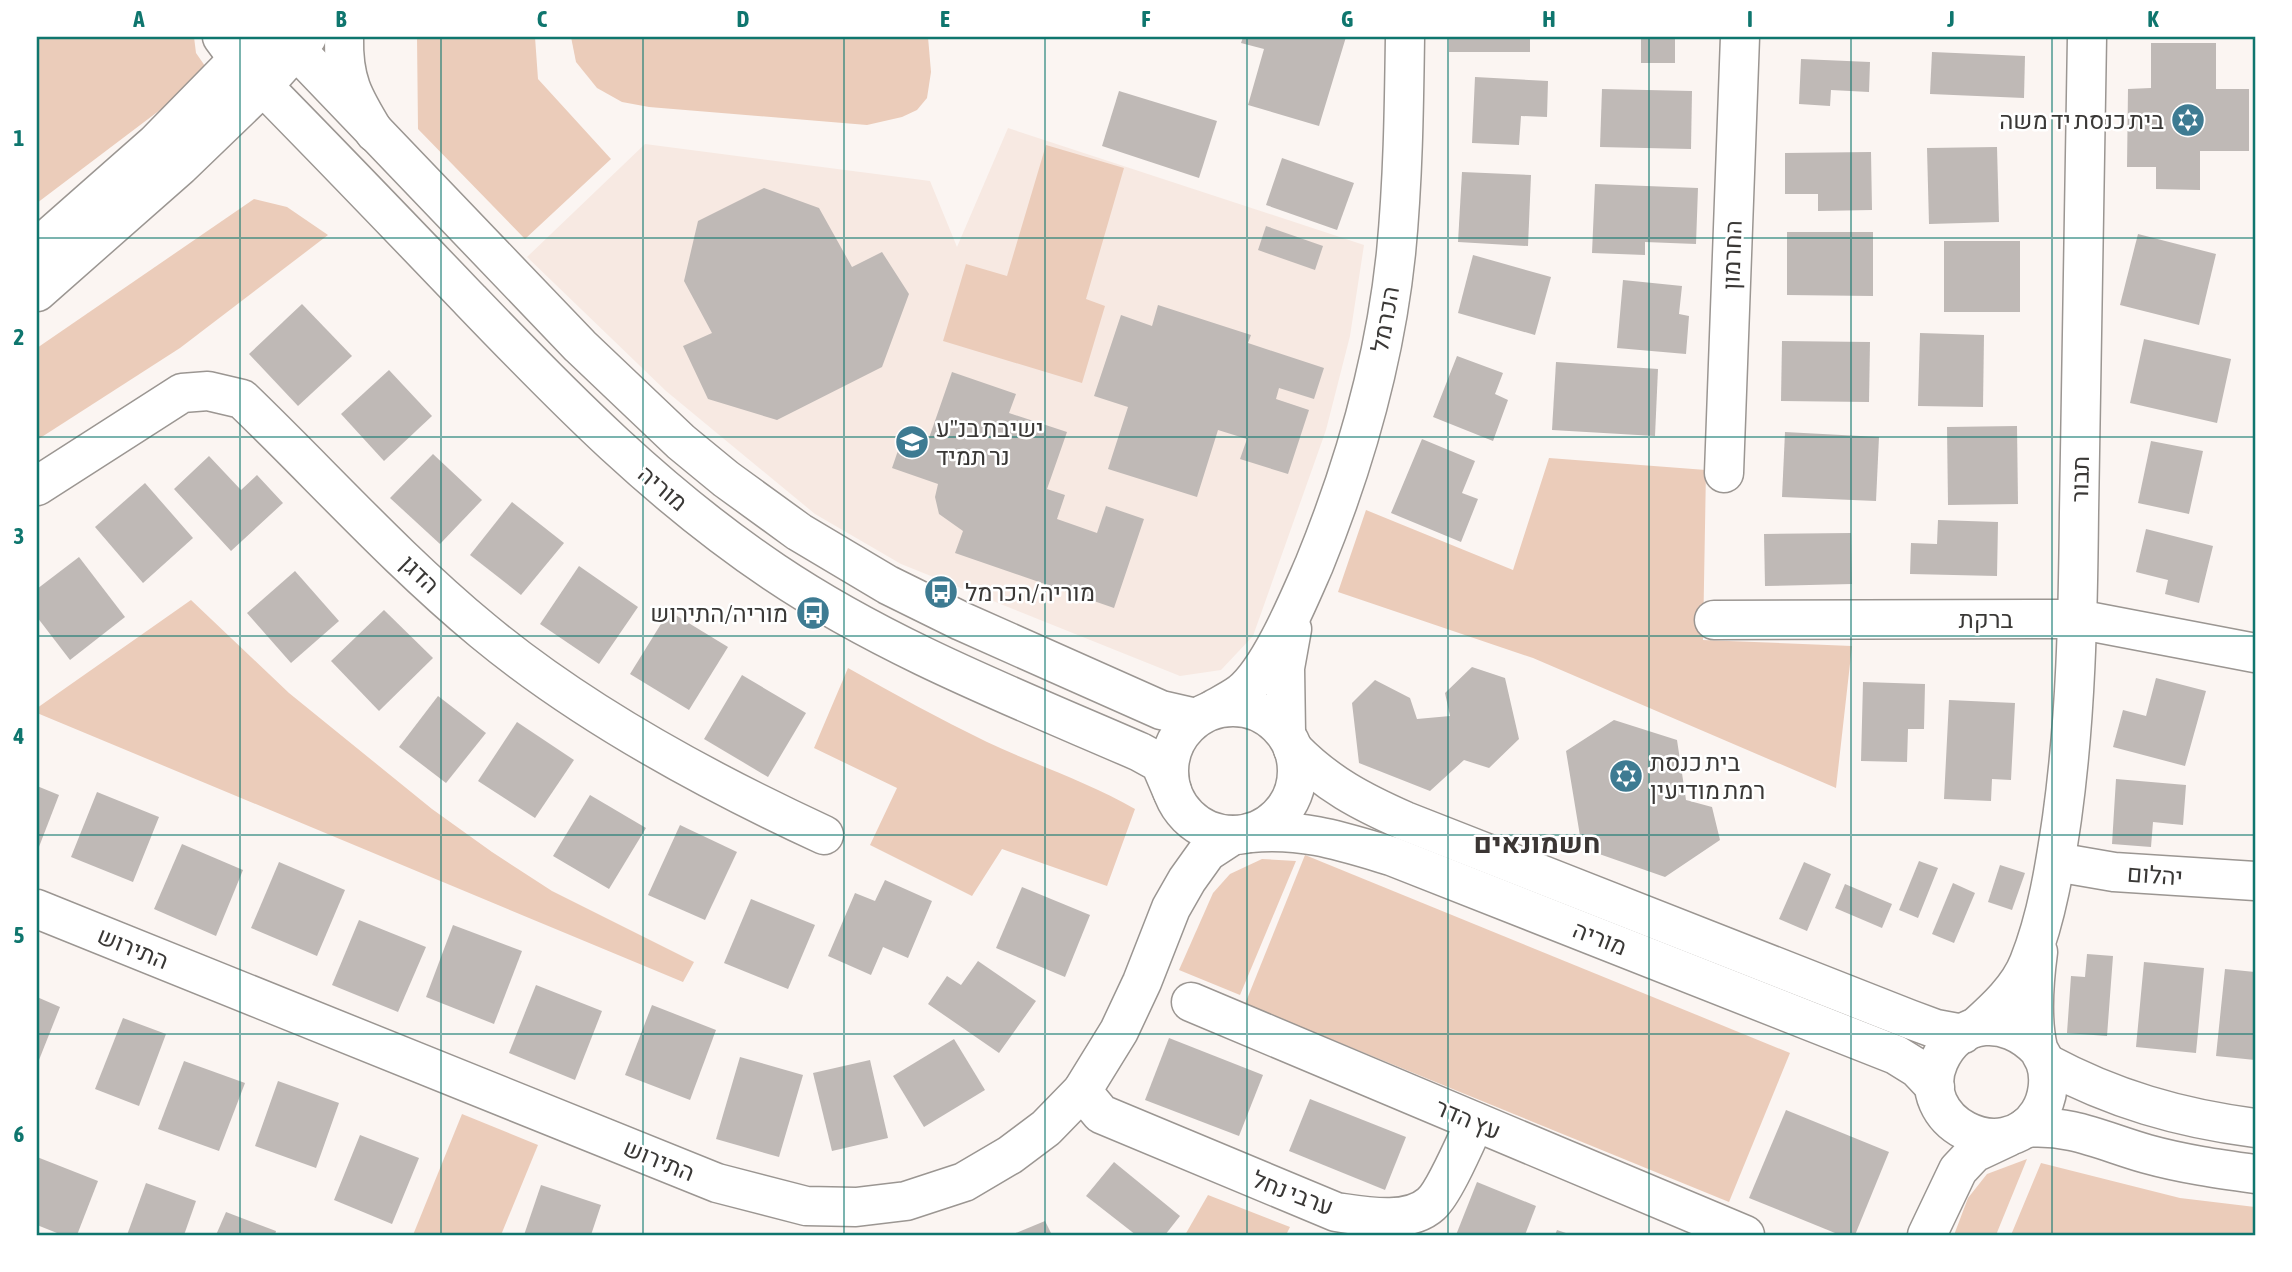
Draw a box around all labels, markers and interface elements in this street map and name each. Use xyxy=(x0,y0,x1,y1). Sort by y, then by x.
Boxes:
text: A xyxy=(132,6,145,32)
text: B xyxy=(336,6,347,32)
text: C xyxy=(537,6,548,32)
text: D xyxy=(737,6,750,32)
text: E xyxy=(940,6,950,32)
text: F xyxy=(1141,6,1151,32)
text: G xyxy=(1341,6,1353,32)
text: H xyxy=(1542,6,1556,32)
text: I xyxy=(1747,6,1753,32)
text: J xyxy=(1946,6,1955,32)
text: K xyxy=(2147,6,2159,32)
synagogue icon: בית כנסת יד משה xyxy=(2169,101,2207,139)
place label: בית כנסת יד משה xyxy=(1999,107,2164,134)
text: 1 xyxy=(14,125,25,151)
street label: החרמון xyxy=(1717,220,1747,290)
street label: הכרמל xyxy=(1366,284,1404,354)
text: 2 xyxy=(14,324,24,350)
place label: ישיבת בנ"ע נר תמיד xyxy=(936,415,1044,470)
school or university icon: ישיבת בנ"ע נר תמיד xyxy=(893,423,931,461)
street label: תבור xyxy=(2066,456,2094,502)
street label: מוריה xyxy=(633,460,693,516)
text: 3 xyxy=(14,523,24,549)
street label: הדגן xyxy=(395,549,445,599)
bus stop icon: מוריה/הכרמל xyxy=(922,573,960,611)
place label: מוריה/הכרמל xyxy=(965,579,1095,606)
bus stop icon: מוריה/התירוש xyxy=(794,594,832,632)
place label: מוריה/התירוש xyxy=(650,600,788,627)
street label: ברקת xyxy=(1959,606,2014,633)
text: 4 xyxy=(13,723,25,749)
place label: בית כנסת רמת מודיעין xyxy=(1650,749,1765,804)
synagogue icon: בית כנסת רמת מודיעין xyxy=(1607,757,1645,795)
district label: חשמונאים xyxy=(1474,827,1600,859)
street label: יהלום xyxy=(2126,860,2184,890)
street label: מוריה xyxy=(1569,915,1631,961)
text: 5 xyxy=(14,922,25,948)
street label: התירוש xyxy=(94,922,172,974)
street label: עץ הדר xyxy=(1431,1093,1505,1145)
text: 6 xyxy=(14,1121,25,1147)
street label: התירוש xyxy=(620,1134,698,1186)
street label: ערבי נחל xyxy=(1249,1165,1337,1221)

